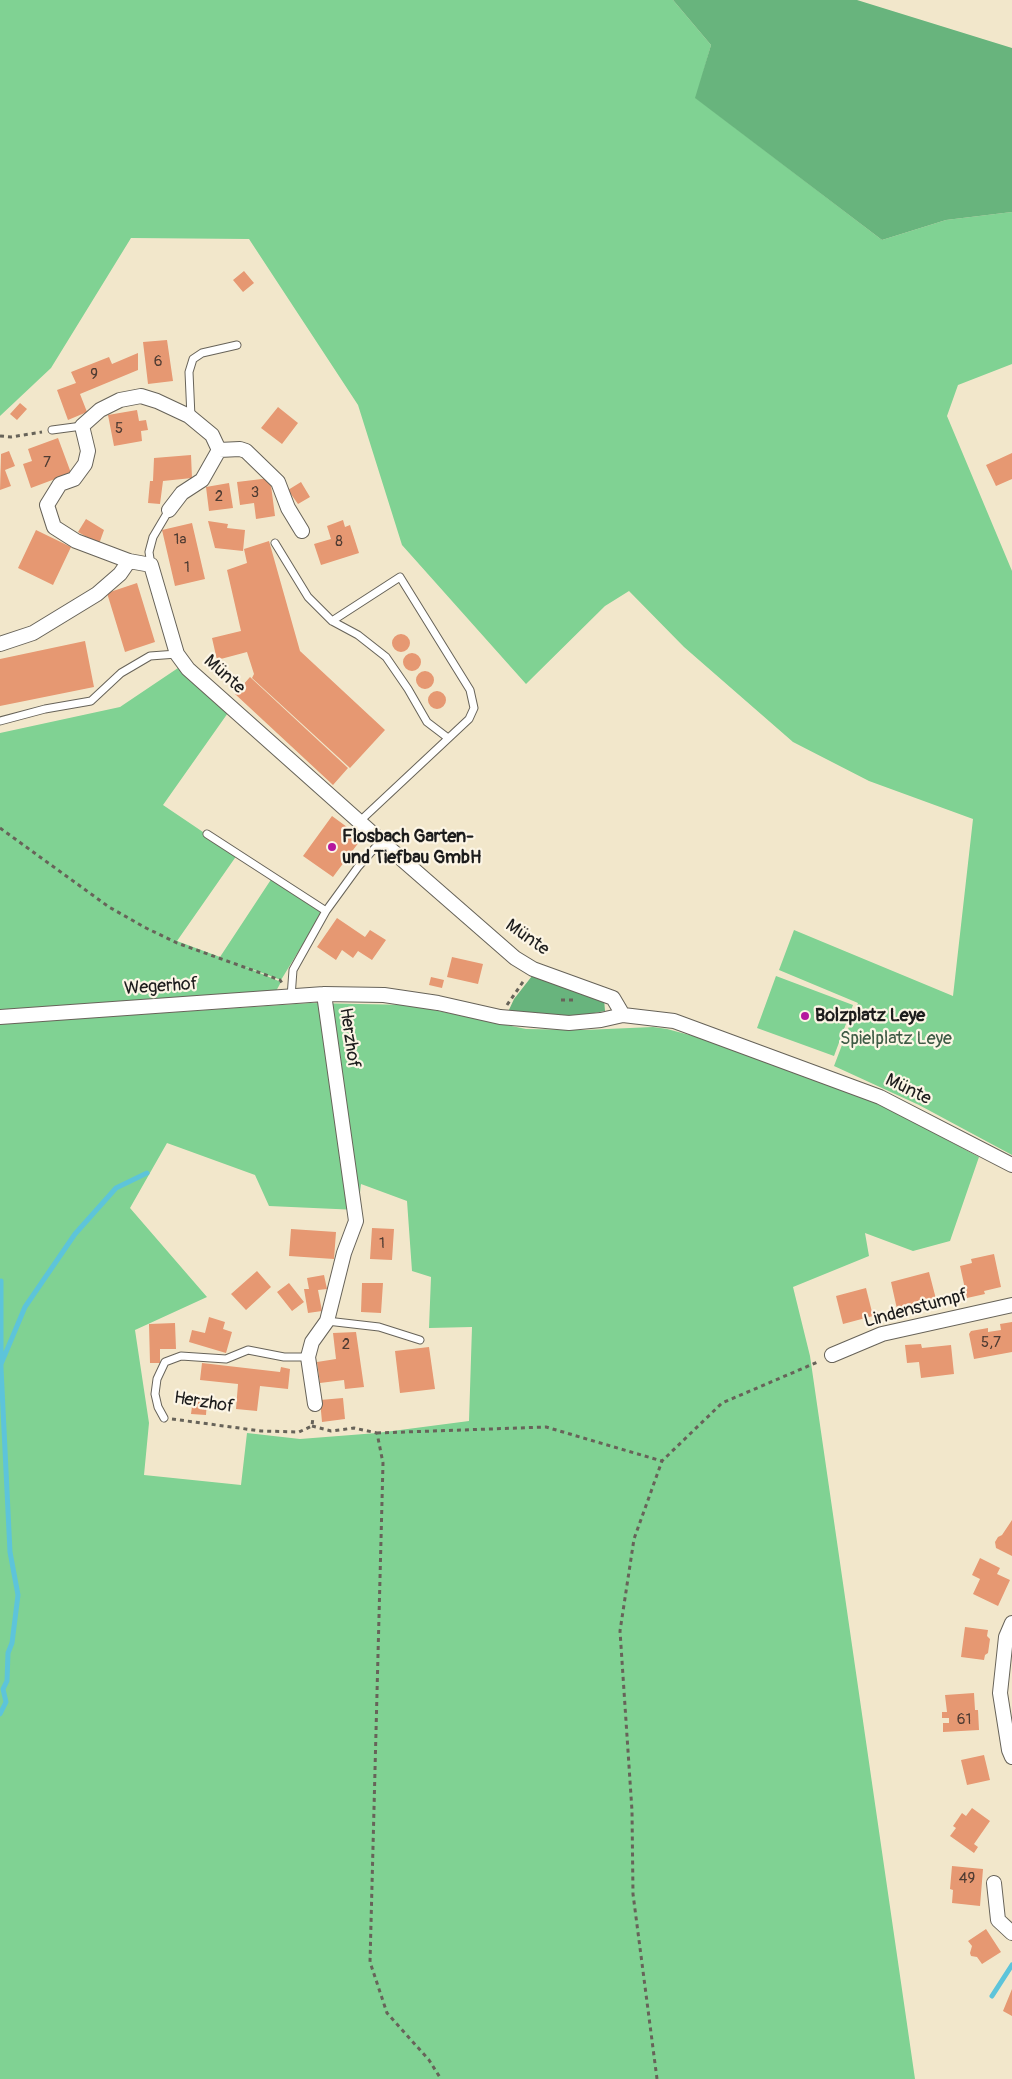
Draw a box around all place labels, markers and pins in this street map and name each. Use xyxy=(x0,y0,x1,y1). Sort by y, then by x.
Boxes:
place label: Flosbach Garten- und Tiefbau GmbH xyxy=(342,826,481,869)
marker: Flosbach Garten- und Tiefbau GmbH xyxy=(326,841,338,853)
place label: Bolzplatz Leye xyxy=(815,1005,925,1027)
marker: Bolzplatz Leye xyxy=(799,1010,811,1022)

